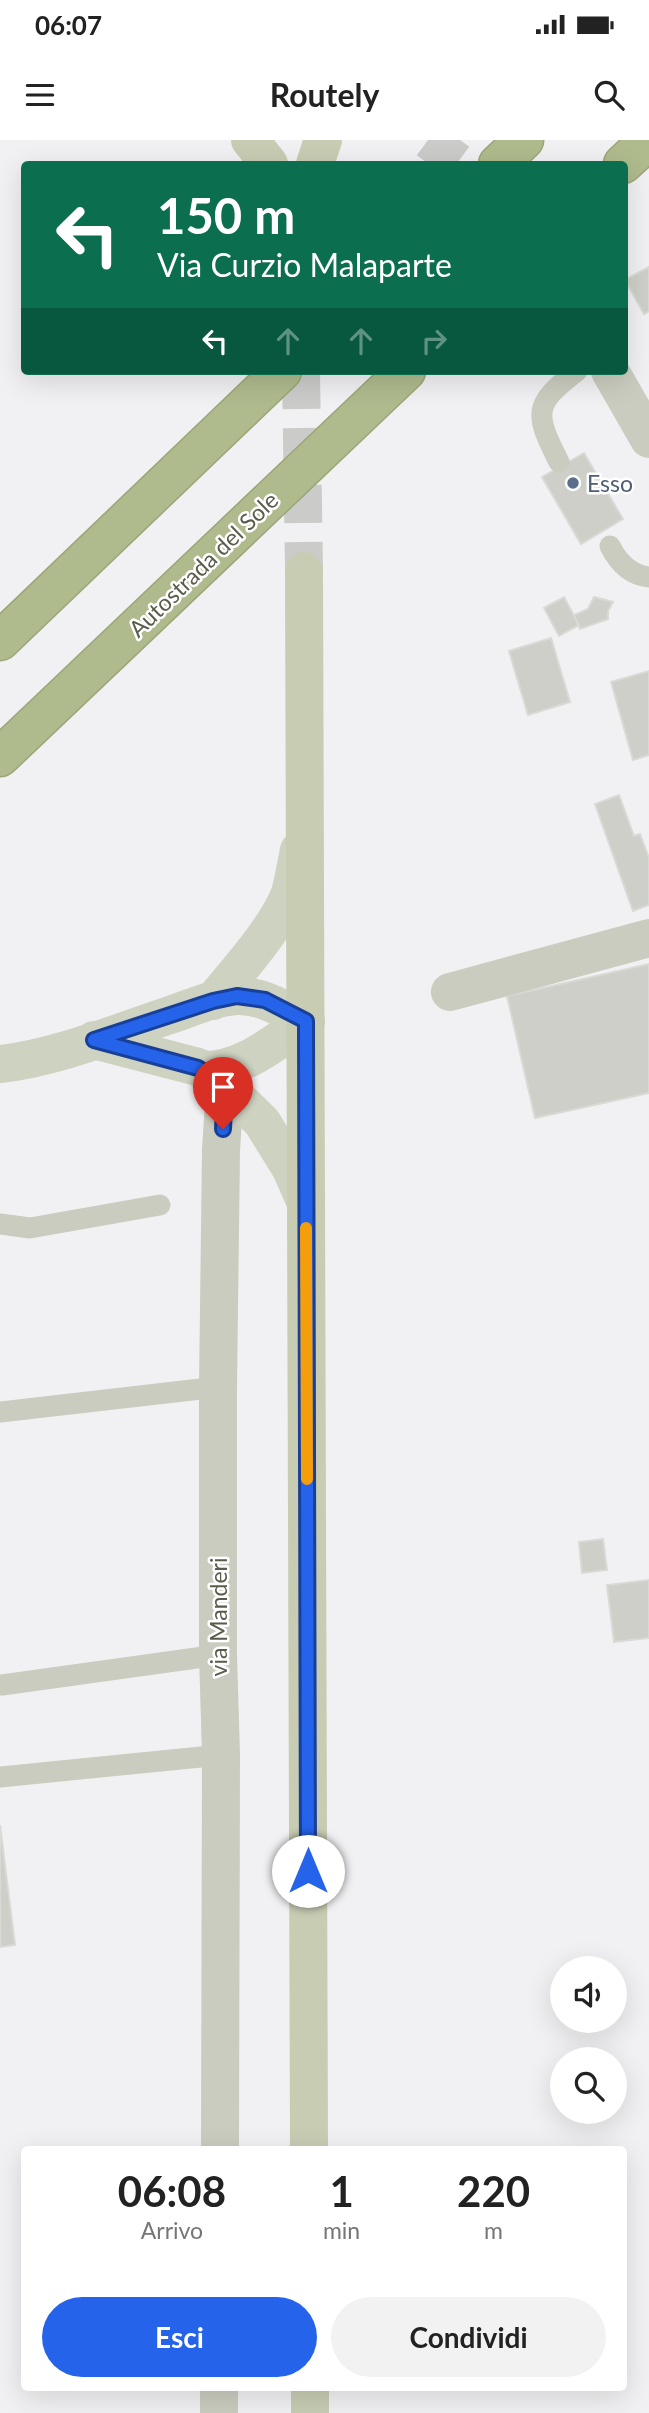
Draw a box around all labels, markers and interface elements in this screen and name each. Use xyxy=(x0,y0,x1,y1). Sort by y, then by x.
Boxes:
text: 06:07 xyxy=(35,9,102,41)
text: Routely xyxy=(270,75,379,114)
icon: menu xyxy=(21,76,59,114)
icon: search xyxy=(590,76,628,114)
text: 150 m xyxy=(157,186,295,244)
icon: left xyxy=(42,189,133,280)
text: Via Curzio Malaparte xyxy=(157,245,452,284)
icon: left xyxy=(196,322,234,360)
icon: ahead xyxy=(269,322,307,360)
icon: ahead xyxy=(342,322,380,360)
icon: right xyxy=(415,322,453,360)
place label: Esso xyxy=(587,469,633,497)
marker: Esso xyxy=(565,475,581,491)
street label: Autostrada del Sole xyxy=(123,486,283,642)
pin xyxy=(193,1057,253,1129)
icon: arrive xyxy=(204,1068,242,1106)
street label: via Manderi xyxy=(204,1558,232,1676)
position arrow xyxy=(271,1834,345,1908)
map controls xyxy=(550,1956,627,2124)
button: sound xyxy=(550,1956,627,2033)
button: search xyxy=(550,2047,627,2124)
text: 06:08 xyxy=(118,2166,226,2216)
text: 1 xyxy=(329,2166,354,2216)
text: 220 xyxy=(457,2166,530,2216)
text: Arrivo xyxy=(141,2216,203,2244)
text: min xyxy=(323,2216,360,2244)
text: m xyxy=(484,2216,503,2244)
button: Esci xyxy=(42,2297,317,2377)
button: Condividi xyxy=(331,2297,606,2377)

